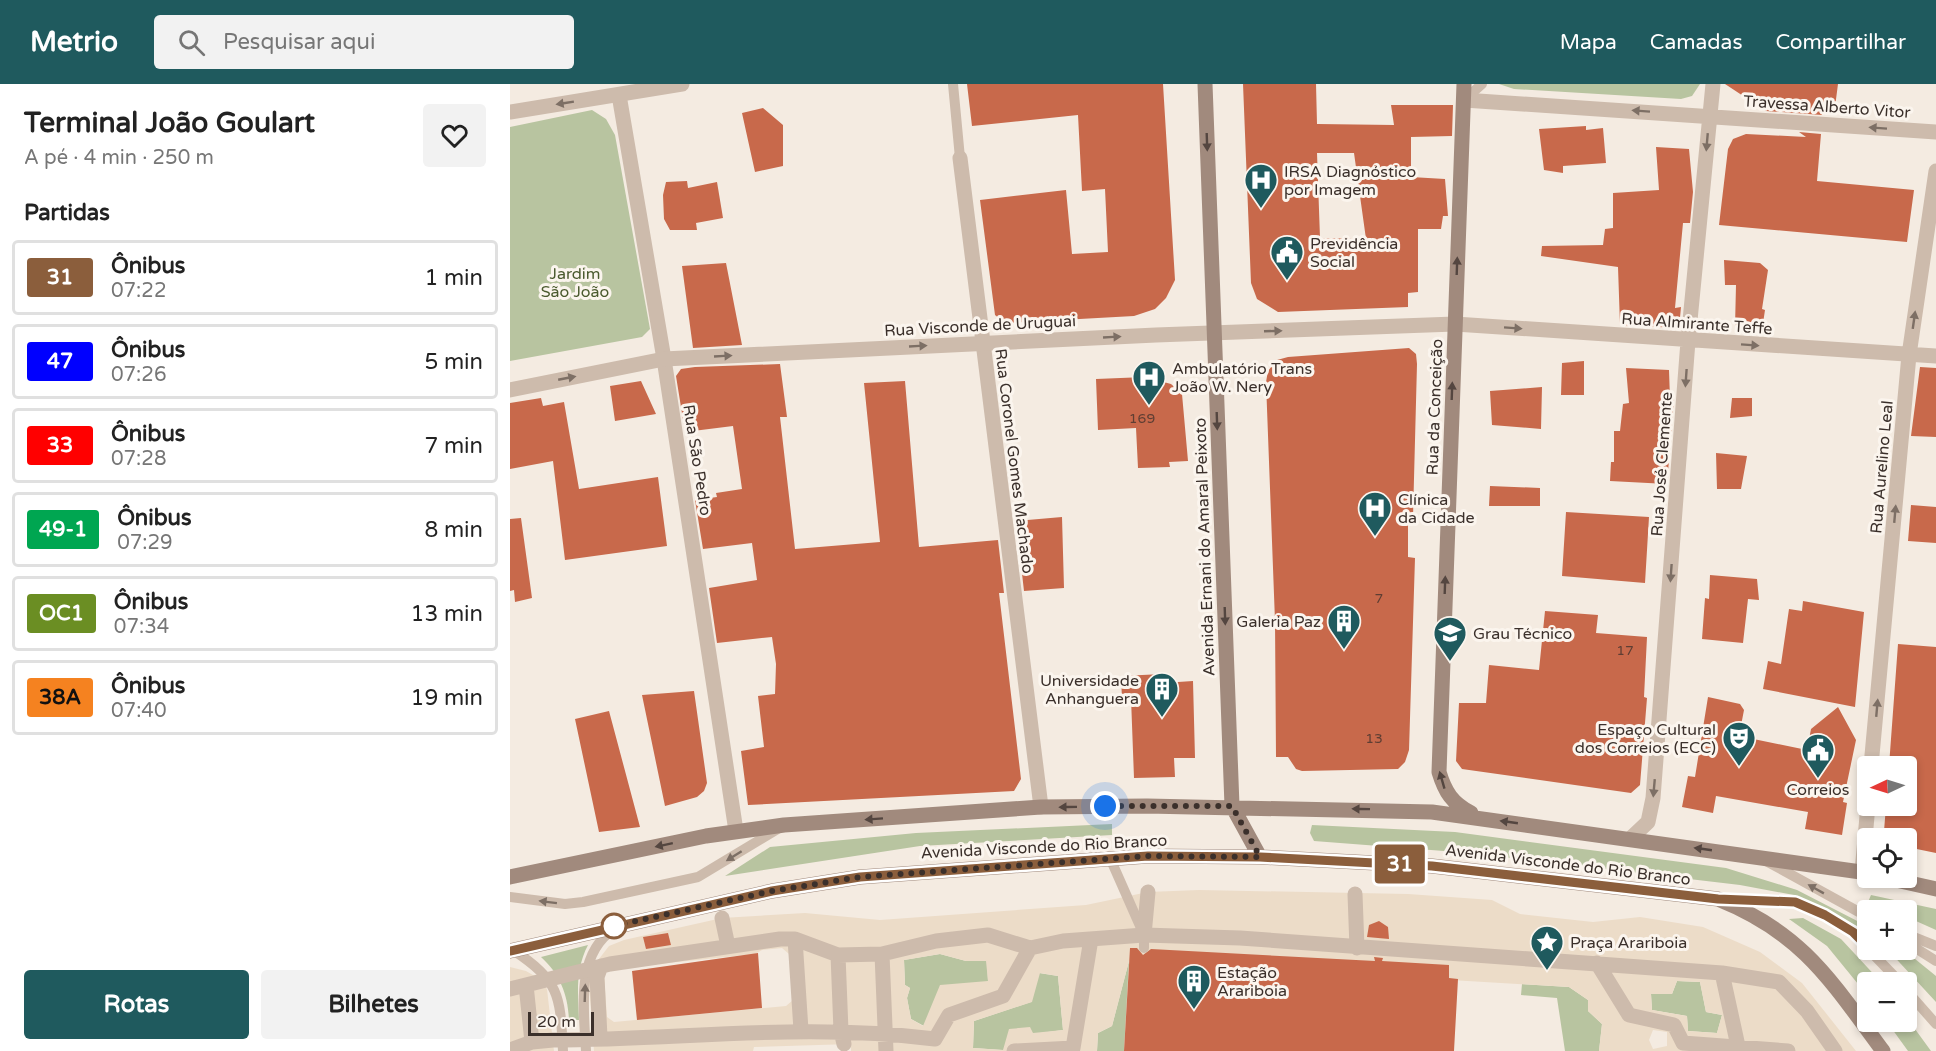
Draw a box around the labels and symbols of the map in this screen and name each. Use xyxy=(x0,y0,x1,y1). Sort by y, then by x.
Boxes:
street label: Travessa Alberto Vitor xyxy=(1743,91,1912,123)
one-way arrow xyxy=(555,99,574,108)
one-way arrow xyxy=(1632,107,1651,116)
one-way arrow xyxy=(1868,123,1887,133)
one-way arrow xyxy=(1202,133,1211,152)
one-way arrow xyxy=(1702,133,1712,152)
hospital icon: IRSA Diagnóstico por Imagem xyxy=(1243,162,1279,209)
place label: IRSA Diagnóstico por Imagem xyxy=(1284,162,1416,200)
public building icon: Previdência Social xyxy=(1269,234,1305,281)
place label: Previdência Social xyxy=(1310,234,1398,272)
one-way arrow xyxy=(1453,256,1462,275)
park label: Jardim São João xyxy=(541,264,609,302)
street label: Rua Almirante Teffe xyxy=(1621,309,1773,339)
street label: Rua Visconde de Uruguai xyxy=(884,311,1076,341)
one-way arrow xyxy=(1910,311,1919,330)
one-way arrow xyxy=(1504,324,1523,333)
one-way arrow xyxy=(1263,326,1282,335)
one-way arrow xyxy=(1103,332,1122,341)
street label: Rua da Conceição xyxy=(1423,338,1447,476)
one-way arrow xyxy=(1740,340,1759,350)
one-way arrow xyxy=(908,342,927,351)
street label: Rua Coronel Gomes Machado xyxy=(990,348,1038,575)
one-way arrow xyxy=(713,351,732,360)
hospital icon: Ambulatório Trans João W. Nery xyxy=(1131,359,1167,406)
place label: Ambulatório Trans João W. Nery xyxy=(1172,359,1312,397)
one-way arrow xyxy=(1681,369,1690,388)
one-way arrow xyxy=(558,373,577,382)
one-way arrow xyxy=(1448,381,1457,400)
street label: Rua José Clemente xyxy=(1647,391,1677,537)
street label: Rua Aurelino Leal xyxy=(1866,400,1898,534)
street label: Rua São Pedro xyxy=(678,403,716,517)
house number: 169 xyxy=(1129,410,1155,427)
one-way arrow xyxy=(1213,412,1222,431)
street label: Avenida Ernani do Amaral Peixoto xyxy=(1190,417,1220,677)
hospital icon: Clínica da Cidade xyxy=(1357,490,1393,537)
place label: Clínica da Cidade xyxy=(1398,490,1475,528)
one-way arrow xyxy=(1890,505,1900,524)
one-way arrow xyxy=(1666,563,1675,582)
one-way arrow xyxy=(1440,576,1449,595)
house number: 7 xyxy=(1375,590,1383,607)
building icon: Galeria Paz xyxy=(1326,603,1362,650)
one-way arrow xyxy=(1220,607,1229,626)
place label: Galeria Paz xyxy=(1236,612,1321,632)
school or university icon: Grau Técnico xyxy=(1432,615,1468,662)
place label: Grau Técnico xyxy=(1473,624,1572,644)
house number: 17 xyxy=(1616,642,1634,659)
place label: Universidade Anhanguera xyxy=(1040,671,1139,709)
building icon: Universidade Anhanguera xyxy=(1144,671,1180,718)
one-way arrow xyxy=(1872,699,1882,718)
place label: Espaço Cultural dos Correios (ECC) xyxy=(1575,720,1716,758)
theatre icon: Espaço Cultural dos Correios (ECC) xyxy=(1721,720,1757,767)
house number: 13 xyxy=(1365,730,1383,747)
public building icon: Correios xyxy=(1800,732,1836,779)
north arrow xyxy=(1857,756,1917,816)
one-way arrow xyxy=(1437,771,1446,789)
one-way arrow xyxy=(1649,779,1659,798)
place label: Correios xyxy=(1786,780,1850,800)
your location xyxy=(1090,791,1120,821)
one-way arrow xyxy=(1059,802,1078,812)
one-way arrow xyxy=(1351,804,1370,814)
one-way arrow xyxy=(864,814,883,824)
one-way arrow xyxy=(1500,817,1519,827)
street label: Avenida Visconde do Rio Branco xyxy=(920,831,1168,863)
street label: Avenida Visconde do Rio Branco xyxy=(1444,840,1692,890)
one-way arrow xyxy=(654,841,673,850)
line badge: 31 xyxy=(1373,844,1427,884)
one-way arrow xyxy=(1693,845,1712,854)
one-way arrow xyxy=(726,851,742,862)
one-way arrow xyxy=(1808,884,1825,894)
one-way arrow xyxy=(538,897,557,907)
unlabelled marker xyxy=(601,913,627,939)
place icon: Praça Arariboia xyxy=(1529,924,1565,971)
place label: Praça Arariboia xyxy=(1570,933,1687,953)
building icon: Estação Arariboia xyxy=(1176,963,1212,1010)
place label: Estação Arariboia xyxy=(1217,963,1287,1001)
one-way arrow xyxy=(580,983,590,1002)
scale bar xyxy=(528,1009,594,1036)

